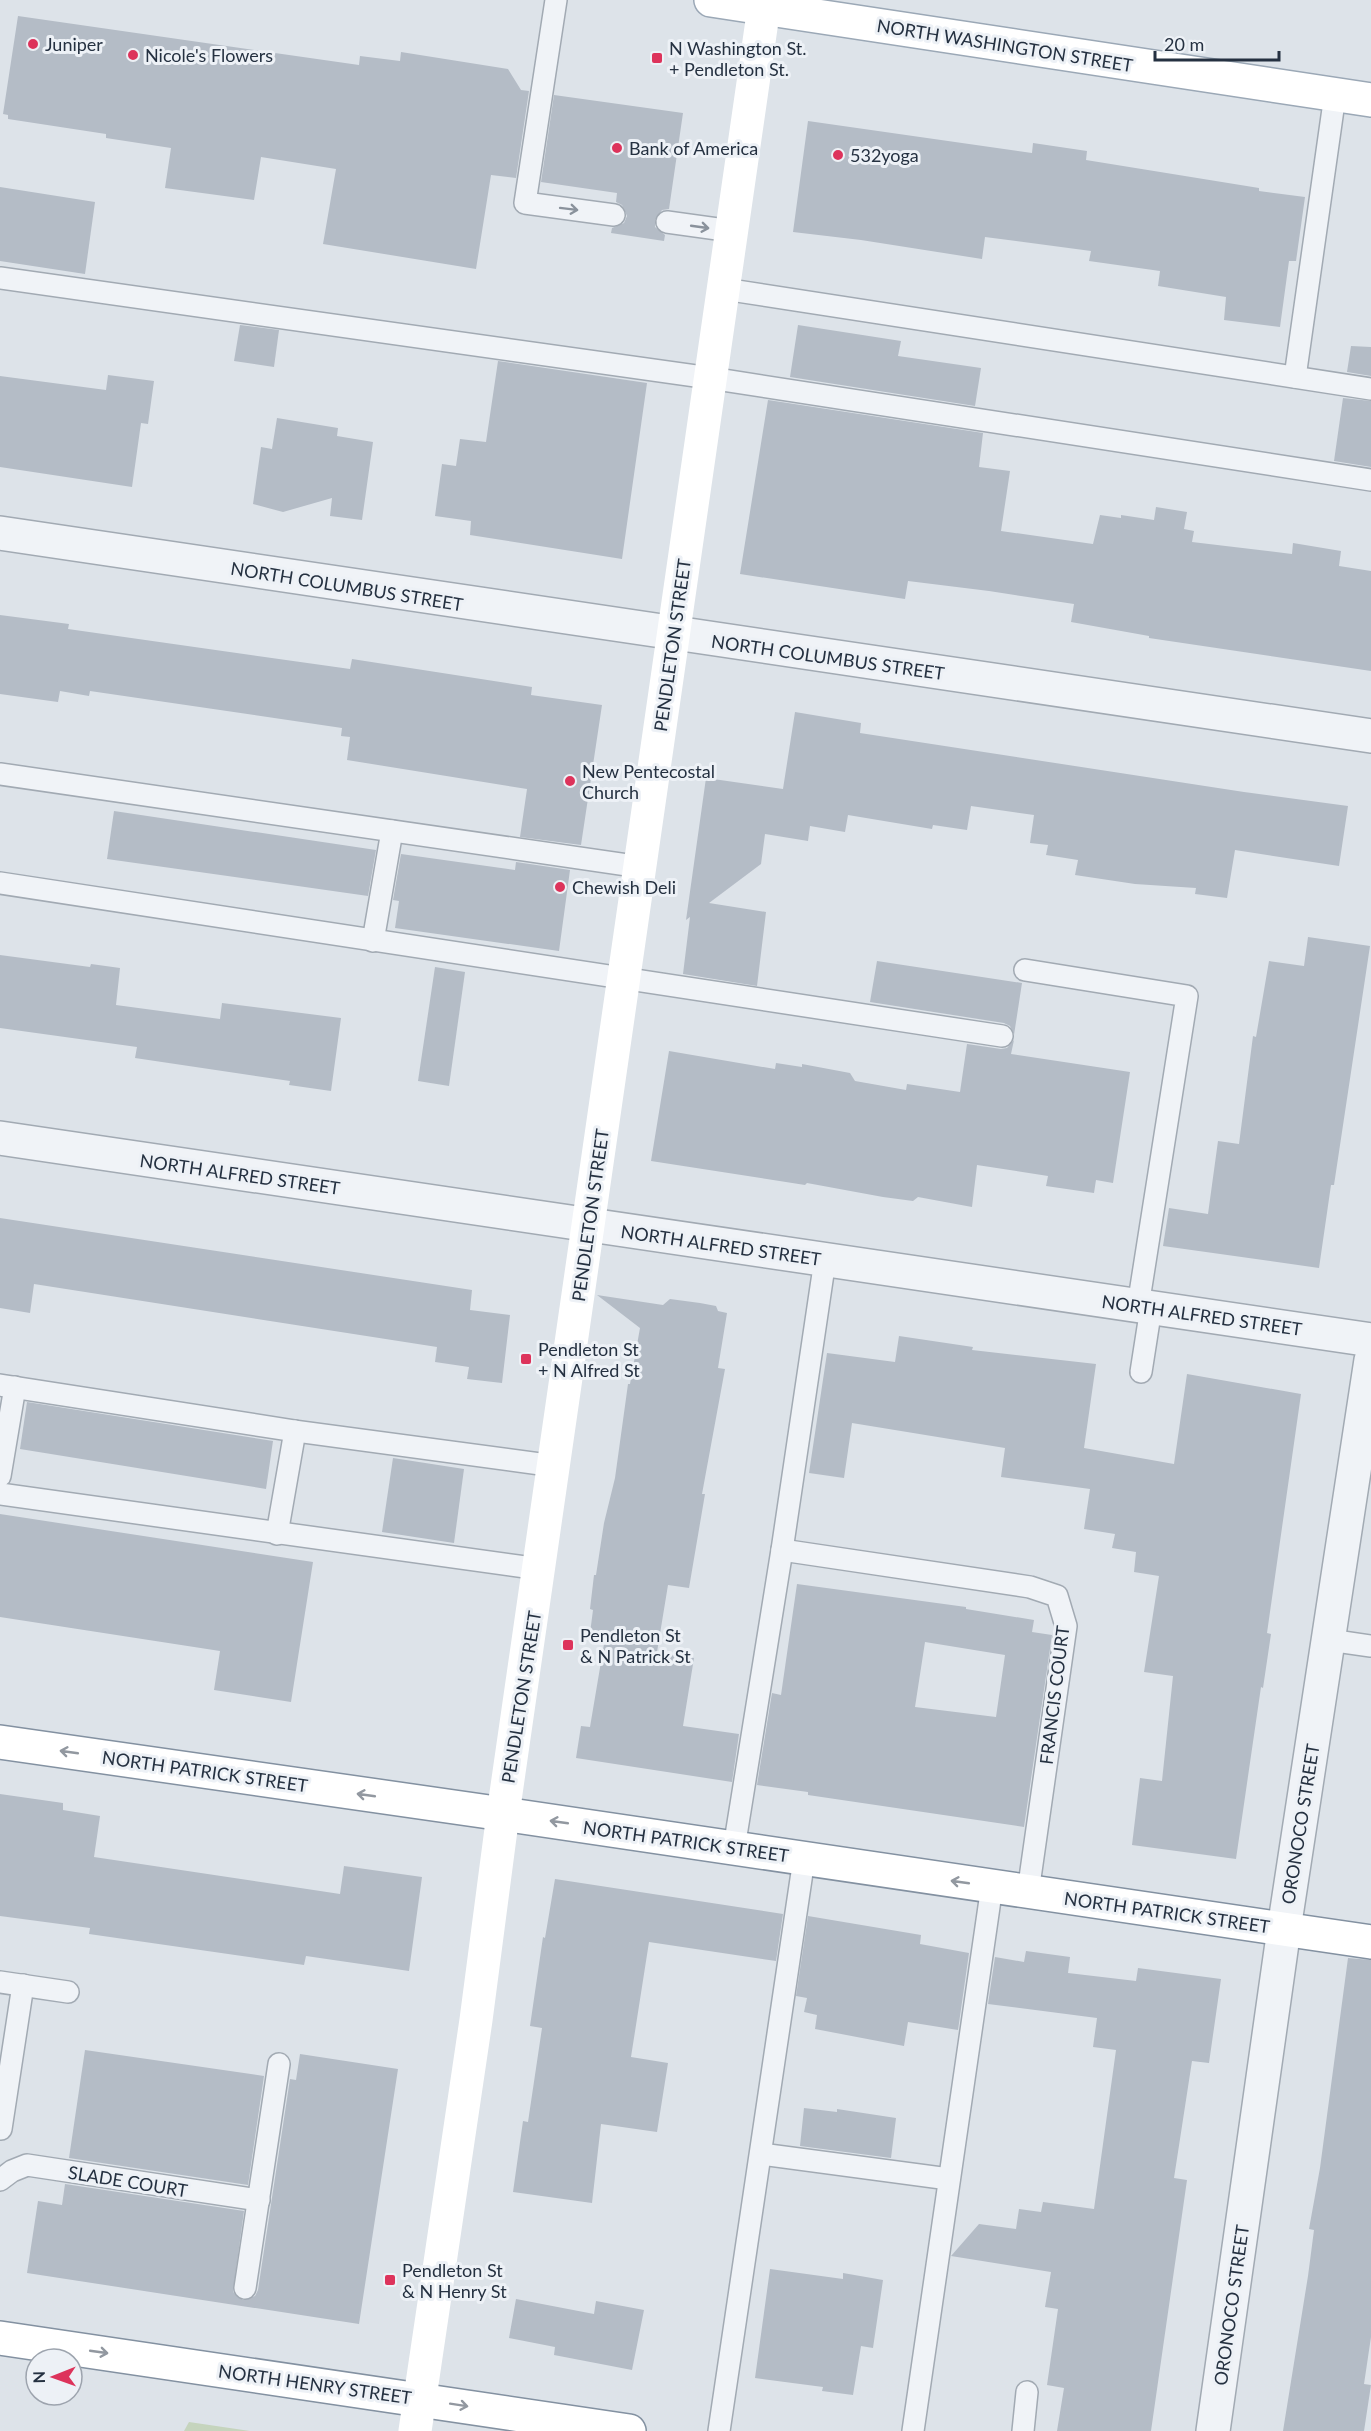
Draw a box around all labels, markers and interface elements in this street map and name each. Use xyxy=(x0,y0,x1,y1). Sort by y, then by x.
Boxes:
street label: NORTH WASHINGTON STREET xyxy=(875,14,1135,76)
scale bar xyxy=(1155,24,1280,62)
place label: Juniper xyxy=(45,33,103,55)
text: 20 m xyxy=(1164,33,1204,55)
marker: Juniper xyxy=(26,37,40,51)
place label: N Washington St. + Pendleton St. xyxy=(669,37,807,80)
place label: Nicole's Flowers xyxy=(145,44,273,66)
marker: Nicole's Flowers xyxy=(126,48,140,62)
marker: N Washington St. + Pendleton St. xyxy=(650,51,664,65)
place label: Bank of America xyxy=(629,137,758,159)
marker: Bank of America xyxy=(610,141,624,155)
place label: 532yoga xyxy=(850,144,919,166)
marker: 532yoga xyxy=(831,148,845,162)
one-way arrow xyxy=(559,204,579,215)
one-way arrow xyxy=(689,221,709,232)
street label: NORTH COLUMBUS STREET xyxy=(229,557,465,615)
street label: PENDLETON STREET xyxy=(649,557,695,733)
street label: NORTH COLUMBUS STREET xyxy=(710,630,946,684)
place label: New Pentecostal Church xyxy=(582,760,715,803)
marker: New Pentecostal Church xyxy=(563,774,577,788)
place label: Chewish Deli xyxy=(572,876,676,898)
marker: Chewish Deli xyxy=(553,880,567,894)
street label: PENDLETON STREET xyxy=(567,1127,613,1303)
street label: NORTH ALFRED STREET xyxy=(138,1149,342,1199)
street label: NORTH ALFRED STREET xyxy=(619,1220,823,1270)
street label: NORTH ALFRED STREET xyxy=(1100,1290,1304,1340)
place label: Pendleton St + N Alfred St xyxy=(538,1338,640,1381)
marker: Pendleton St + N Alfred St xyxy=(519,1352,533,1366)
street label: PENDLETON STREET xyxy=(497,1609,546,1785)
place label: Pendleton St & N Patrick St xyxy=(580,1624,691,1667)
street label: FRANCIS COURT xyxy=(1035,1624,1073,1766)
marker: Pendleton St & N Patrick St xyxy=(561,1638,575,1652)
street label: ORONOCO STREET xyxy=(1276,1742,1324,1906)
street label: NORTH PATRICK STREET xyxy=(101,1746,310,1796)
one-way arrow xyxy=(60,1747,80,1758)
one-way arrow xyxy=(357,1789,377,1800)
street label: NORTH PATRICK STREET xyxy=(582,1816,791,1866)
one-way arrow xyxy=(550,1817,570,1828)
one-way arrow xyxy=(951,1876,970,1887)
street label: NORTH PATRICK STREET xyxy=(1063,1887,1272,1937)
street label: SLADE COURT xyxy=(67,2161,190,2201)
street label: ORONOCO STREET xyxy=(1209,2223,1253,2387)
place label: Pendleton St & N Henry St xyxy=(402,2259,507,2302)
marker: Pendleton St & N Henry St xyxy=(383,2273,397,2287)
north arrow xyxy=(24,2347,84,2407)
one-way arrow xyxy=(89,2347,109,2358)
street label: NORTH HENRY STREET xyxy=(217,2360,413,2409)
text: N xyxy=(29,2371,48,2384)
one-way arrow xyxy=(448,2400,468,2411)

